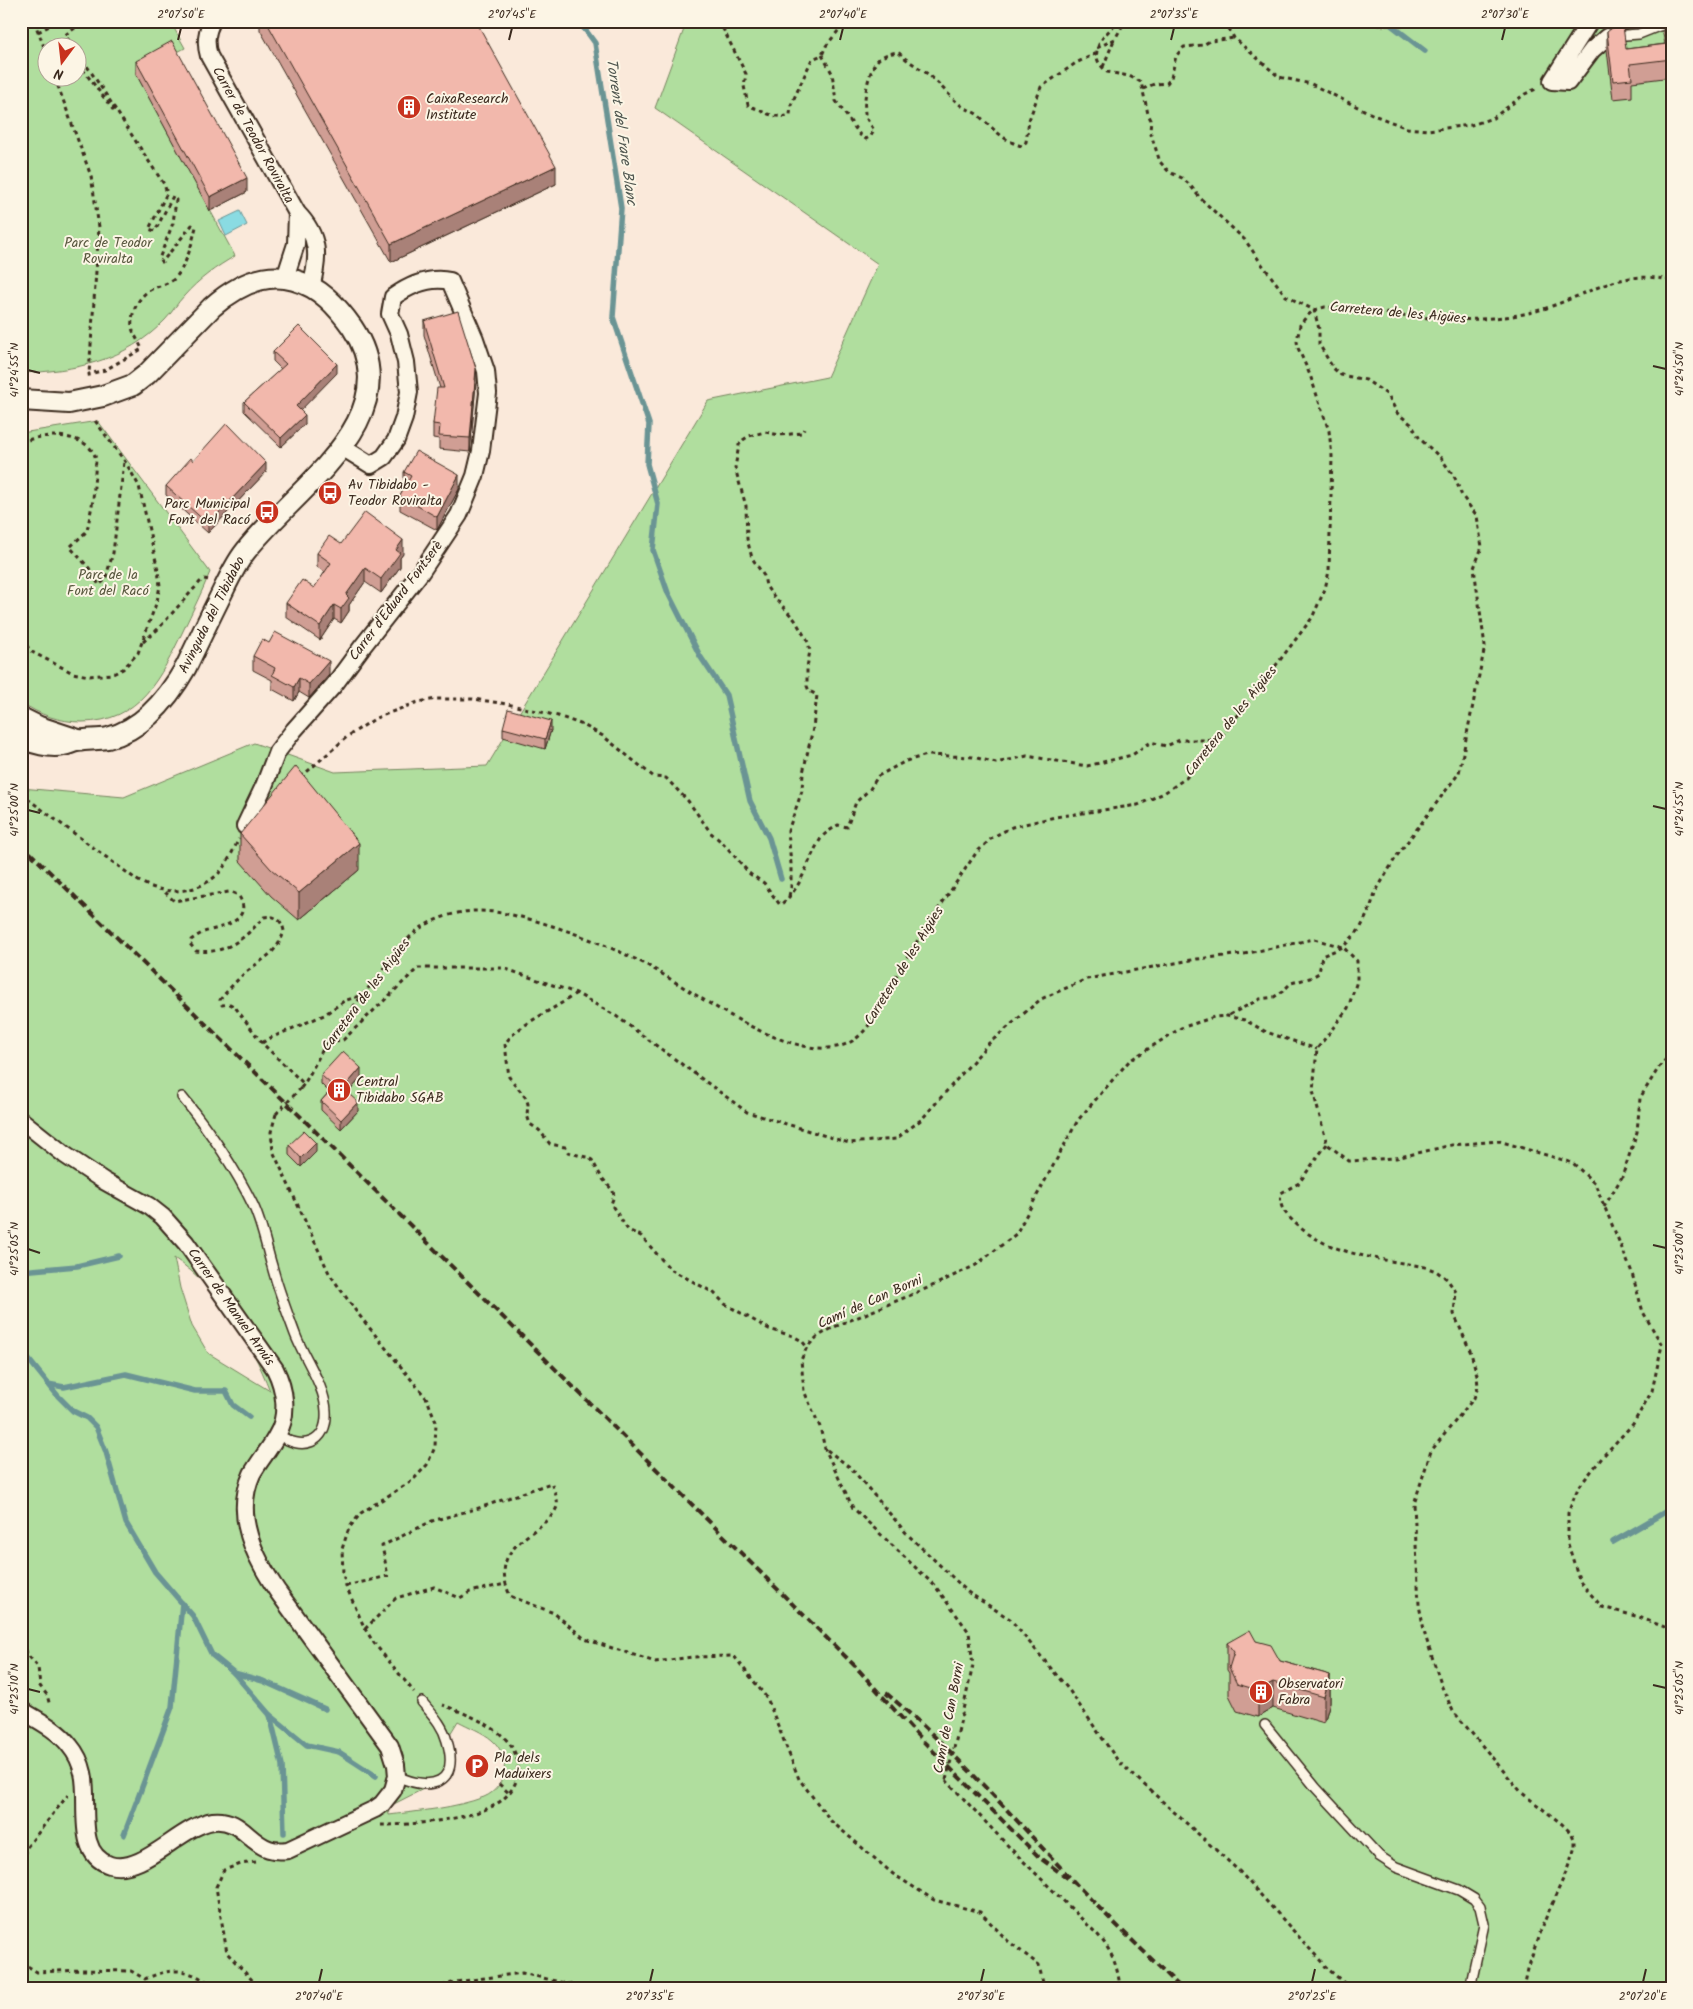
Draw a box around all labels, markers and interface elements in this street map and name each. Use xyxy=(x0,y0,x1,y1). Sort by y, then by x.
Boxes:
text: 2°07'50"E xyxy=(157,5,206,24)
text: 2°07'45"E xyxy=(488,5,537,24)
text: 2°07'40"E xyxy=(819,5,868,24)
text: 2°07'35"E xyxy=(1150,5,1199,24)
text: 2°07'30"E xyxy=(1481,5,1530,24)
north arrow xyxy=(38,38,88,88)
water label: Torrent del Frare Blanc xyxy=(599,57,643,208)
text: N xyxy=(52,62,66,85)
street label: Carrer de Teodor Roviralta xyxy=(206,62,300,208)
place label: CaixaResearch Institute xyxy=(426,88,509,126)
building icon: CaixaResearch Institute xyxy=(396,94,422,120)
park label: Parc de Teodor Roviralta xyxy=(64,232,153,270)
street label: Carretera de les Aigües xyxy=(1329,296,1467,330)
text: 41°24'50"N xyxy=(1670,342,1689,396)
text: 41°24'55"N xyxy=(5,343,24,397)
place label: Av Tibidabo - Teodor Roviralta xyxy=(348,474,442,512)
bus stop icon: Av Tibidabo - Teodor Roviralta xyxy=(317,480,343,506)
place label: Parc Municipal Font del Racó xyxy=(165,493,251,531)
bus stop icon: Parc Municipal Font del Racó xyxy=(254,499,280,525)
street label: Carrer d'Eduard Fontserè xyxy=(344,536,448,666)
street label: Avinguda del Tibidabo xyxy=(173,553,251,677)
park label: Parc de la Font del Racó xyxy=(67,564,150,602)
street label: Carretera de les Aigües xyxy=(1179,661,1283,781)
text: 41°24'55"N xyxy=(1670,782,1689,836)
text: 41°25'00"N xyxy=(5,783,24,837)
street label: Carretera de les Aigües xyxy=(858,902,950,1030)
street label: Carretera de les Aigües xyxy=(316,934,416,1056)
place label: Central Tibidabo SGAB xyxy=(356,1071,444,1109)
building icon: Central Tibidabo SGAB xyxy=(326,1077,352,1103)
text: 41°25'00"N xyxy=(1670,1221,1689,1275)
text: 41°25'05"N xyxy=(5,1222,24,1276)
street label: Carrer de Manuel Arnús xyxy=(182,1243,280,1371)
street label: Camí de Can Borni xyxy=(814,1269,927,1335)
street label: Camí de Can Borni xyxy=(927,1660,971,1775)
text: 41°25'05"N xyxy=(1670,1661,1689,1715)
text: 41°25'10"N xyxy=(5,1663,24,1715)
place label: Observatori Fabra xyxy=(1278,1673,1344,1711)
building icon: Observatori Fabra xyxy=(1248,1679,1274,1705)
place label: Pla dels Maduixers xyxy=(494,1747,552,1785)
parking icon: Pla dels Maduixers xyxy=(464,1753,490,1779)
text: 2°07'40"E xyxy=(295,1987,344,2006)
text: 2°07'35"E xyxy=(626,1987,675,2006)
text: 2°07'30"E xyxy=(957,1987,1006,2006)
text: 2°07'25"E xyxy=(1288,1987,1337,2006)
text: 2°07'20"E xyxy=(1619,1987,1668,2006)

